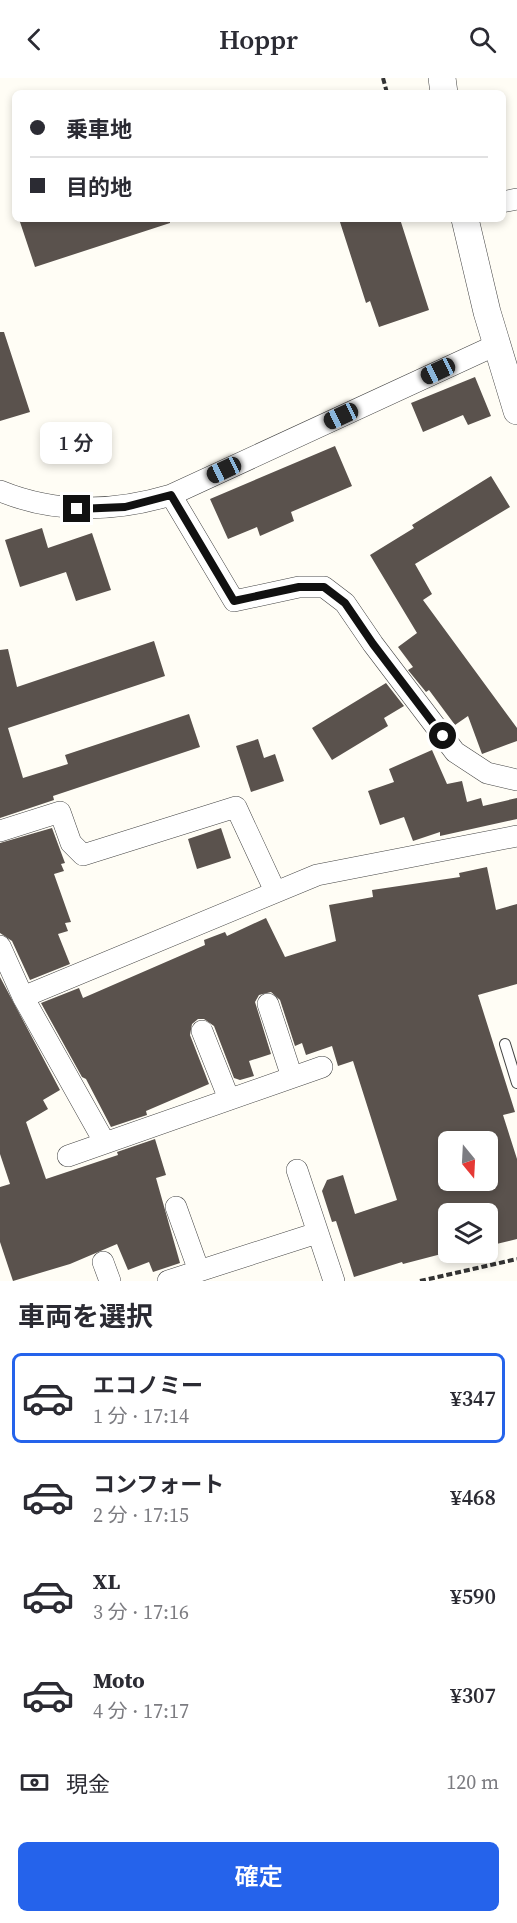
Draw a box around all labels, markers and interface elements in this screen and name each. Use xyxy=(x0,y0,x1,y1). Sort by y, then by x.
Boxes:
text: Hoppr xyxy=(219,21,298,58)
icon: back xyxy=(18,23,51,56)
icon: search xyxy=(466,23,499,56)
text: 乗車地 xyxy=(66,114,132,144)
text: 目的地 xyxy=(66,172,132,202)
car xyxy=(418,355,458,387)
car xyxy=(321,400,361,432)
callout: 1 分 xyxy=(41,422,113,464)
text: 1 分 xyxy=(59,429,93,457)
car xyxy=(204,454,244,486)
route end xyxy=(63,495,90,522)
route start xyxy=(429,722,456,749)
north arrow xyxy=(438,1131,498,1191)
map controls xyxy=(438,1131,498,1263)
button: layers xyxy=(438,1203,498,1263)
text: 車両を選択 xyxy=(18,1298,153,1335)
text: エコノミー xyxy=(93,1370,203,1400)
icon: car xyxy=(21,1371,75,1425)
text: ¥347 xyxy=(450,1383,496,1413)
text: 1 分 · 17:14 xyxy=(93,1402,189,1430)
text: コンフォート xyxy=(93,1469,224,1499)
icon: car xyxy=(21,1470,75,1524)
text: ¥468 xyxy=(450,1482,496,1512)
text: 2 分 · 17:15 xyxy=(93,1501,189,1529)
text: XL xyxy=(93,1566,120,1596)
icon: car xyxy=(21,1569,75,1623)
text: ¥590 xyxy=(450,1581,496,1611)
text: 3 分 · 17:16 xyxy=(93,1598,189,1626)
text: Moto xyxy=(93,1665,145,1695)
icon: car xyxy=(21,1668,75,1722)
text: ¥307 xyxy=(450,1680,496,1710)
text: 4 分 · 17:17 xyxy=(93,1697,189,1725)
icon: cash xyxy=(18,1766,51,1799)
text: 120 m xyxy=(446,1768,499,1796)
text: 現金 xyxy=(66,1769,110,1799)
button: 確定 xyxy=(18,1842,499,1911)

